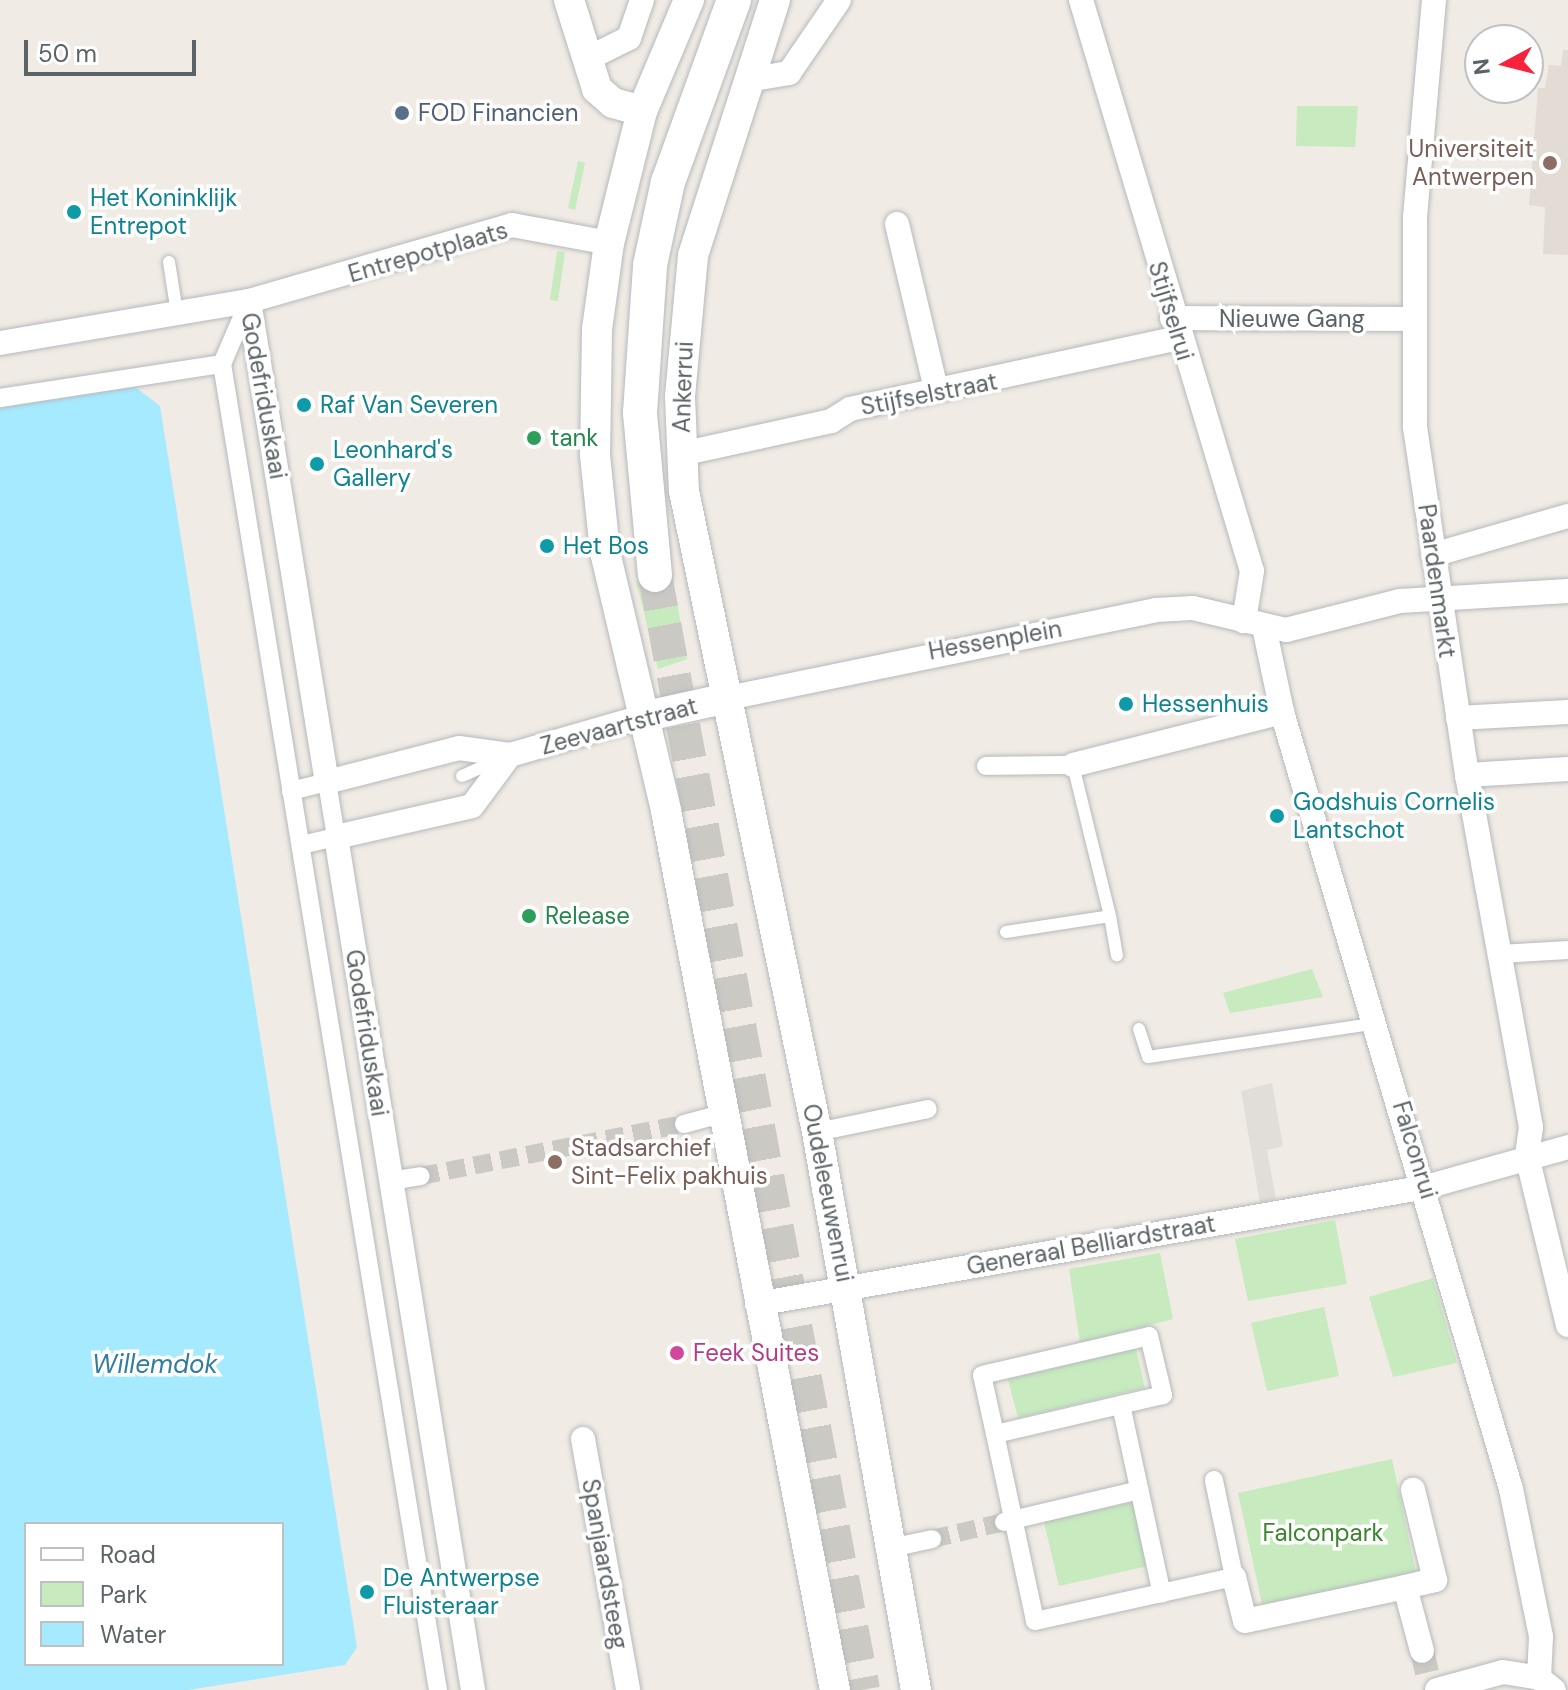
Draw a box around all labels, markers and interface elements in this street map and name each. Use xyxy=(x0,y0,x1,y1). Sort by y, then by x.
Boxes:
scale bar xyxy=(28,24,200,74)
north arrow xyxy=(1464,24,1544,104)
text: 50 m xyxy=(38,38,97,69)
text: N xyxy=(1466,57,1497,76)
place label: FOD Financien xyxy=(418,99,578,127)
marker: FOD Financien xyxy=(393,104,411,122)
place label: Universiteit Antwerpen xyxy=(1409,135,1534,191)
marker: Universiteit Antwerpen xyxy=(1541,154,1559,172)
place label: Het Koninklijk Entrepot xyxy=(90,184,237,240)
marker: Het Koninklijk Entrepot xyxy=(65,203,83,221)
street label: Entrepotplaats xyxy=(345,215,511,289)
street label: Stijfselrui xyxy=(1142,258,1200,364)
street label: Nieuwe Gang xyxy=(1219,305,1365,333)
street label: Godefriduskaai xyxy=(235,310,293,482)
street label: Ankerrui xyxy=(667,341,699,433)
street label: Stijfselstraat xyxy=(858,367,1000,421)
place label: Raf Van Severen xyxy=(320,391,498,419)
marker: Raf Van Severen xyxy=(295,396,313,414)
place label: tank xyxy=(550,424,598,452)
marker: tank xyxy=(525,429,543,447)
place label: Leonhard's Gallery xyxy=(333,436,453,492)
marker: Leonhard's Gallery xyxy=(308,455,326,473)
street label: Paardenmarkt xyxy=(1412,502,1462,660)
place label: Het Bos xyxy=(563,532,649,560)
marker: Het Bos xyxy=(538,537,556,555)
street label: Hessenplein xyxy=(926,614,1064,666)
place label: Hessenhuis xyxy=(1142,690,1269,718)
street label: Zeevaartstraat xyxy=(537,691,701,761)
marker: Hessenhuis xyxy=(1117,695,1135,713)
place label: Godshuis Cornelis Lantschot xyxy=(1293,788,1495,844)
marker: Godshuis Cornelis Lantschot xyxy=(1268,807,1286,825)
place label: Release xyxy=(545,902,630,930)
marker: Release xyxy=(520,907,538,925)
street label: Godefriduskaai xyxy=(340,947,394,1119)
street label: Falconrui xyxy=(1387,1098,1443,1202)
street label: Oudeleeuwenrui xyxy=(797,1101,859,1285)
place label: Stadsarchief Sint-Felix pakhuis xyxy=(571,1134,768,1190)
marker: Stadsarchief Sint-Felix pakhuis xyxy=(546,1153,564,1171)
street label: Generaal Belliardstraat xyxy=(964,1209,1218,1281)
place label: Feek Suites xyxy=(693,1339,819,1367)
marker: Feek Suites xyxy=(668,1344,686,1362)
water label: Willemdok xyxy=(92,1349,218,1381)
street label: Spanjaardsteeg xyxy=(576,1477,634,1651)
park label: Falconpark xyxy=(1262,1519,1384,1547)
legend xyxy=(24,1522,284,1666)
text: Road xyxy=(100,1539,156,1570)
place label: De Antwerpse Fluisteraar xyxy=(383,1564,540,1620)
text: Park xyxy=(100,1579,147,1610)
marker: De Antwerpse Fluisteraar xyxy=(358,1583,376,1601)
text: Water xyxy=(100,1619,166,1650)

